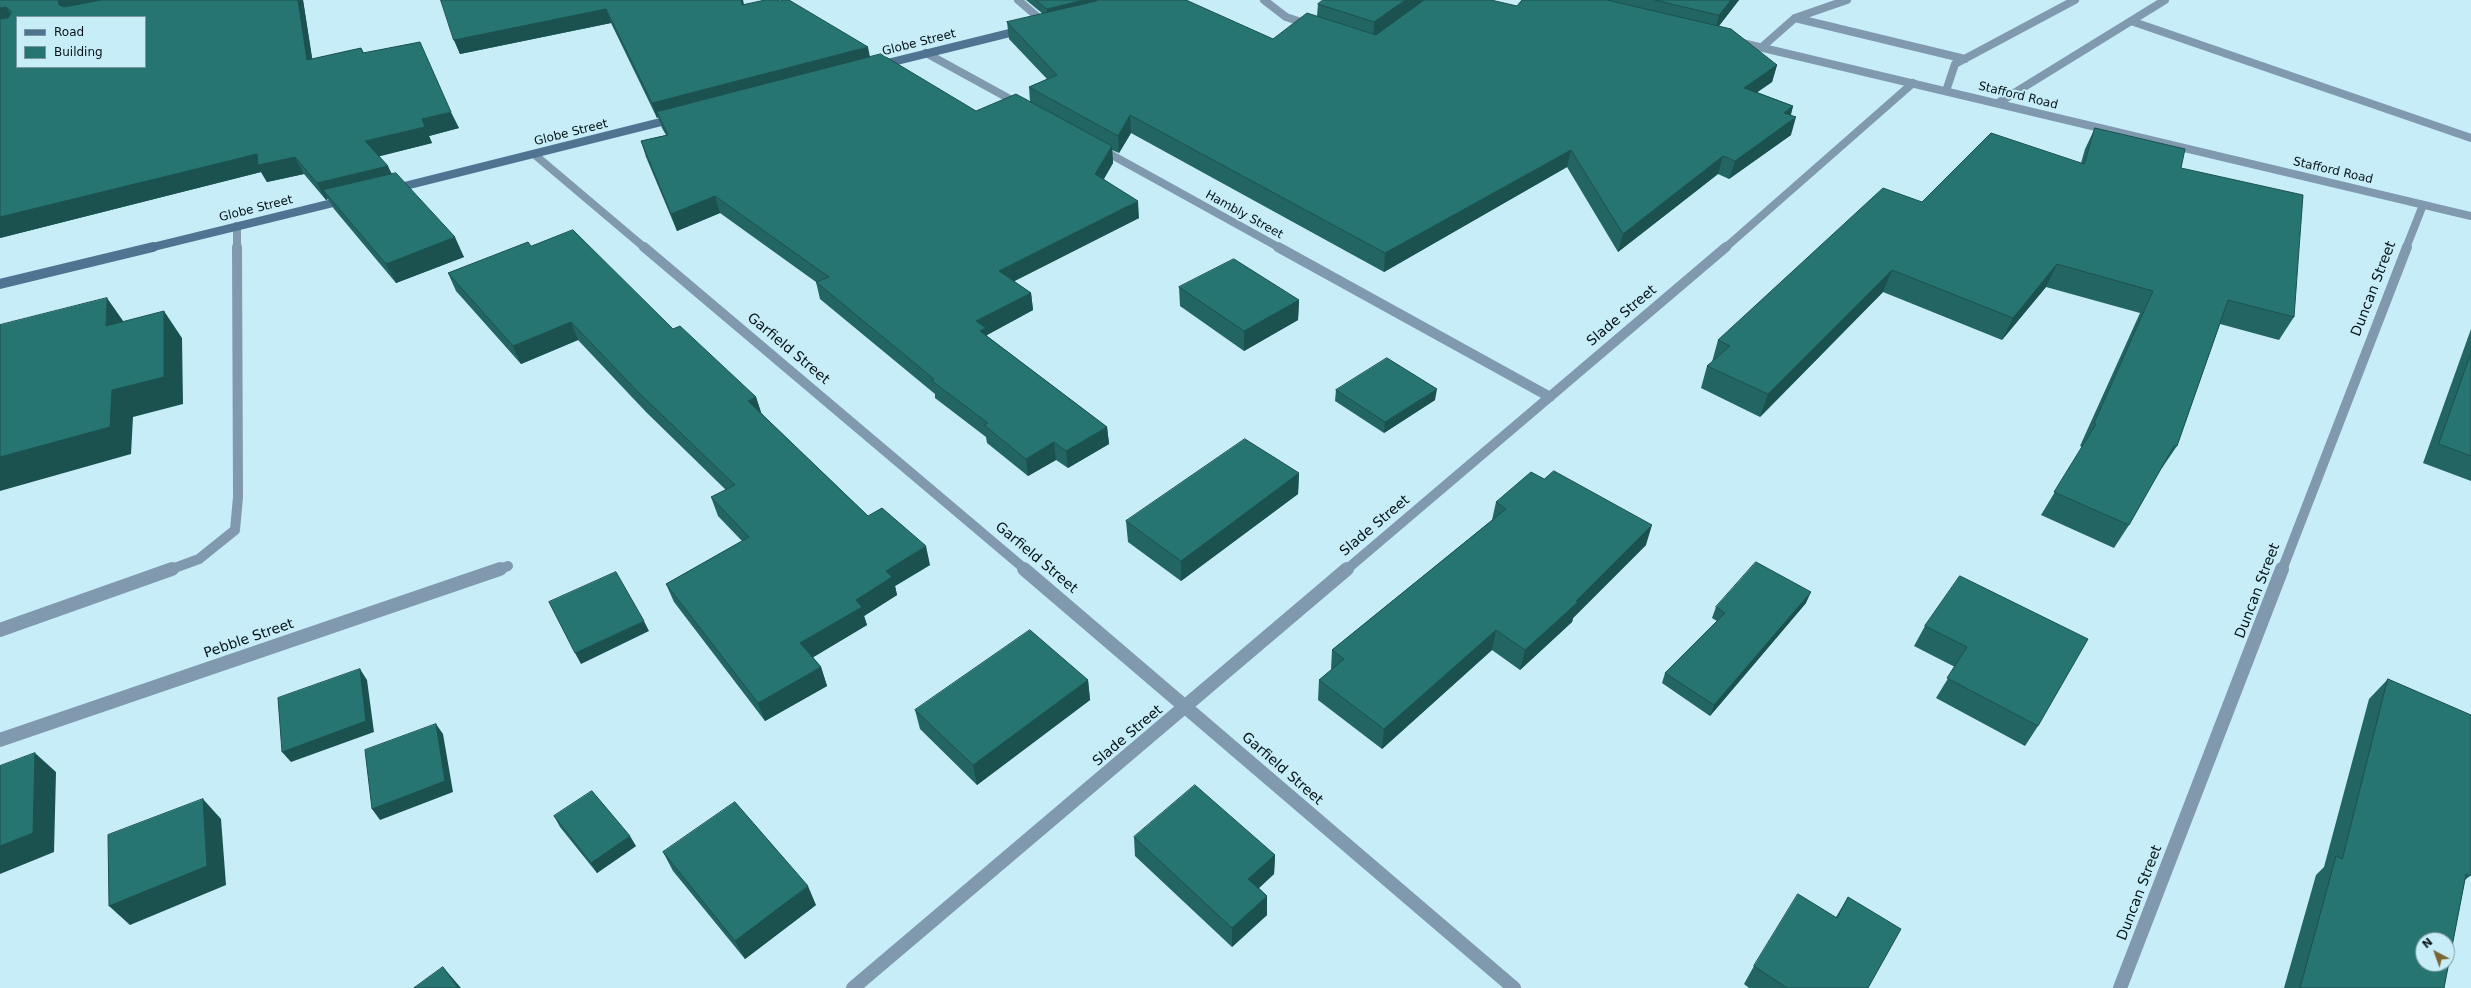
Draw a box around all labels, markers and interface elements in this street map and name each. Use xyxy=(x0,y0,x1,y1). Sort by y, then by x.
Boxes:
legend xyxy=(16,16,146,68)
text: Road xyxy=(54,25,84,39)
street label: Globe Street xyxy=(881,27,957,59)
text: Building xyxy=(54,45,103,59)
street label: Stafford Road xyxy=(1977,79,2059,113)
street label: Globe Street xyxy=(533,117,609,149)
street label: Stafford Road xyxy=(2292,155,2374,187)
street label: Hambly Street xyxy=(1203,188,1285,242)
street label: Globe Street xyxy=(218,193,294,225)
street label: Duncan Street xyxy=(2348,239,2400,339)
street label: Slade Street xyxy=(1584,282,1660,350)
street label: Garfield Street xyxy=(743,310,833,388)
street label: Slade Street xyxy=(1337,492,1413,560)
street label: Garfield Street xyxy=(991,519,1081,597)
street label: Duncan Street xyxy=(2232,541,2284,641)
street label: Pebble Street xyxy=(202,616,296,662)
street label: Slade Street xyxy=(1090,702,1166,770)
street label: Garfield Street xyxy=(1238,729,1326,809)
street label: Duncan Street xyxy=(2114,843,2166,943)
north arrow xyxy=(2415,932,2455,972)
text: N xyxy=(2420,935,2435,951)

